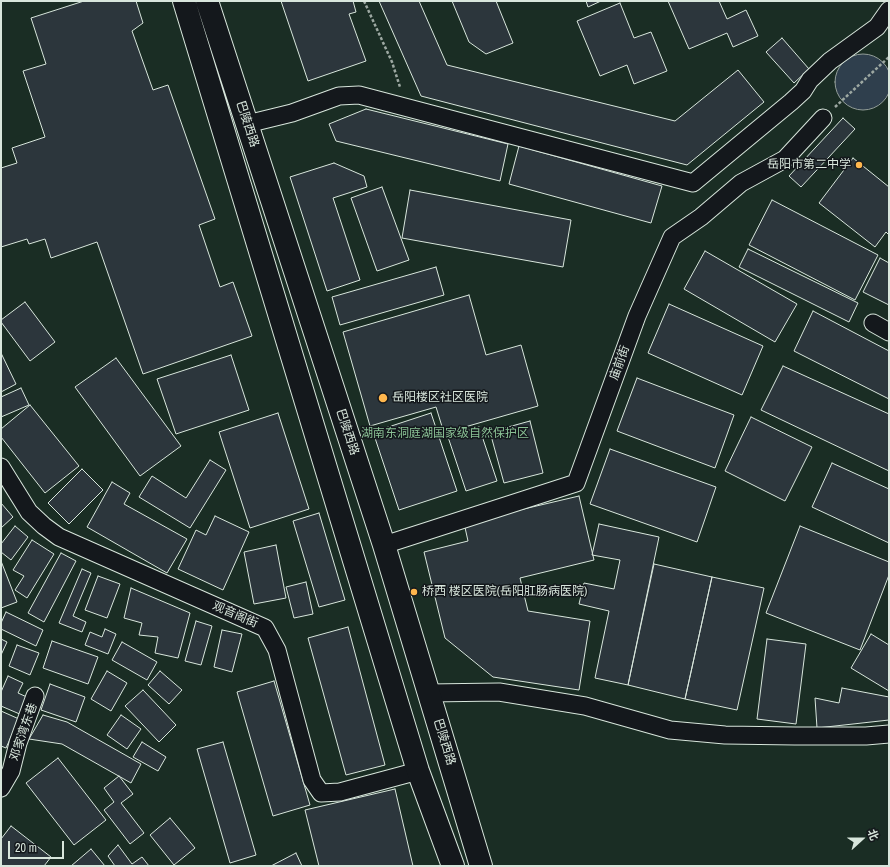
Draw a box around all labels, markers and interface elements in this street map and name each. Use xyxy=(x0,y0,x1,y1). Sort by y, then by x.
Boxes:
street label: 巴陵西路 xyxy=(233,99,261,149)
place label: 岳阳市第二中学 xyxy=(767,158,851,172)
marker: 岳阳市第二中学 xyxy=(854,160,864,170)
street label: 庙前街 xyxy=(607,344,633,382)
place label: 岳阳楼区社区医院 xyxy=(392,391,488,405)
marker: 岳阳楼区社区医院 xyxy=(377,392,389,404)
street label: 巴陵西路 xyxy=(333,407,361,457)
park label: 湖南东洞庭湖国家级自然保护区 xyxy=(361,427,529,441)
place label: 桥西 楼区医院(岳阳肛肠病医院) xyxy=(422,585,587,599)
marker: 桥西 楼区医院(岳阳肛肠病医院) xyxy=(409,587,419,597)
street label: 观音阁街 xyxy=(210,599,260,631)
street label: 邓家湾东巷 xyxy=(7,701,41,763)
street label: 巴陵西路 xyxy=(430,717,458,767)
north arrow xyxy=(842,819,882,859)
text: 北 xyxy=(865,827,882,842)
scale bar xyxy=(10,833,66,859)
text: 20 m xyxy=(15,840,37,856)

